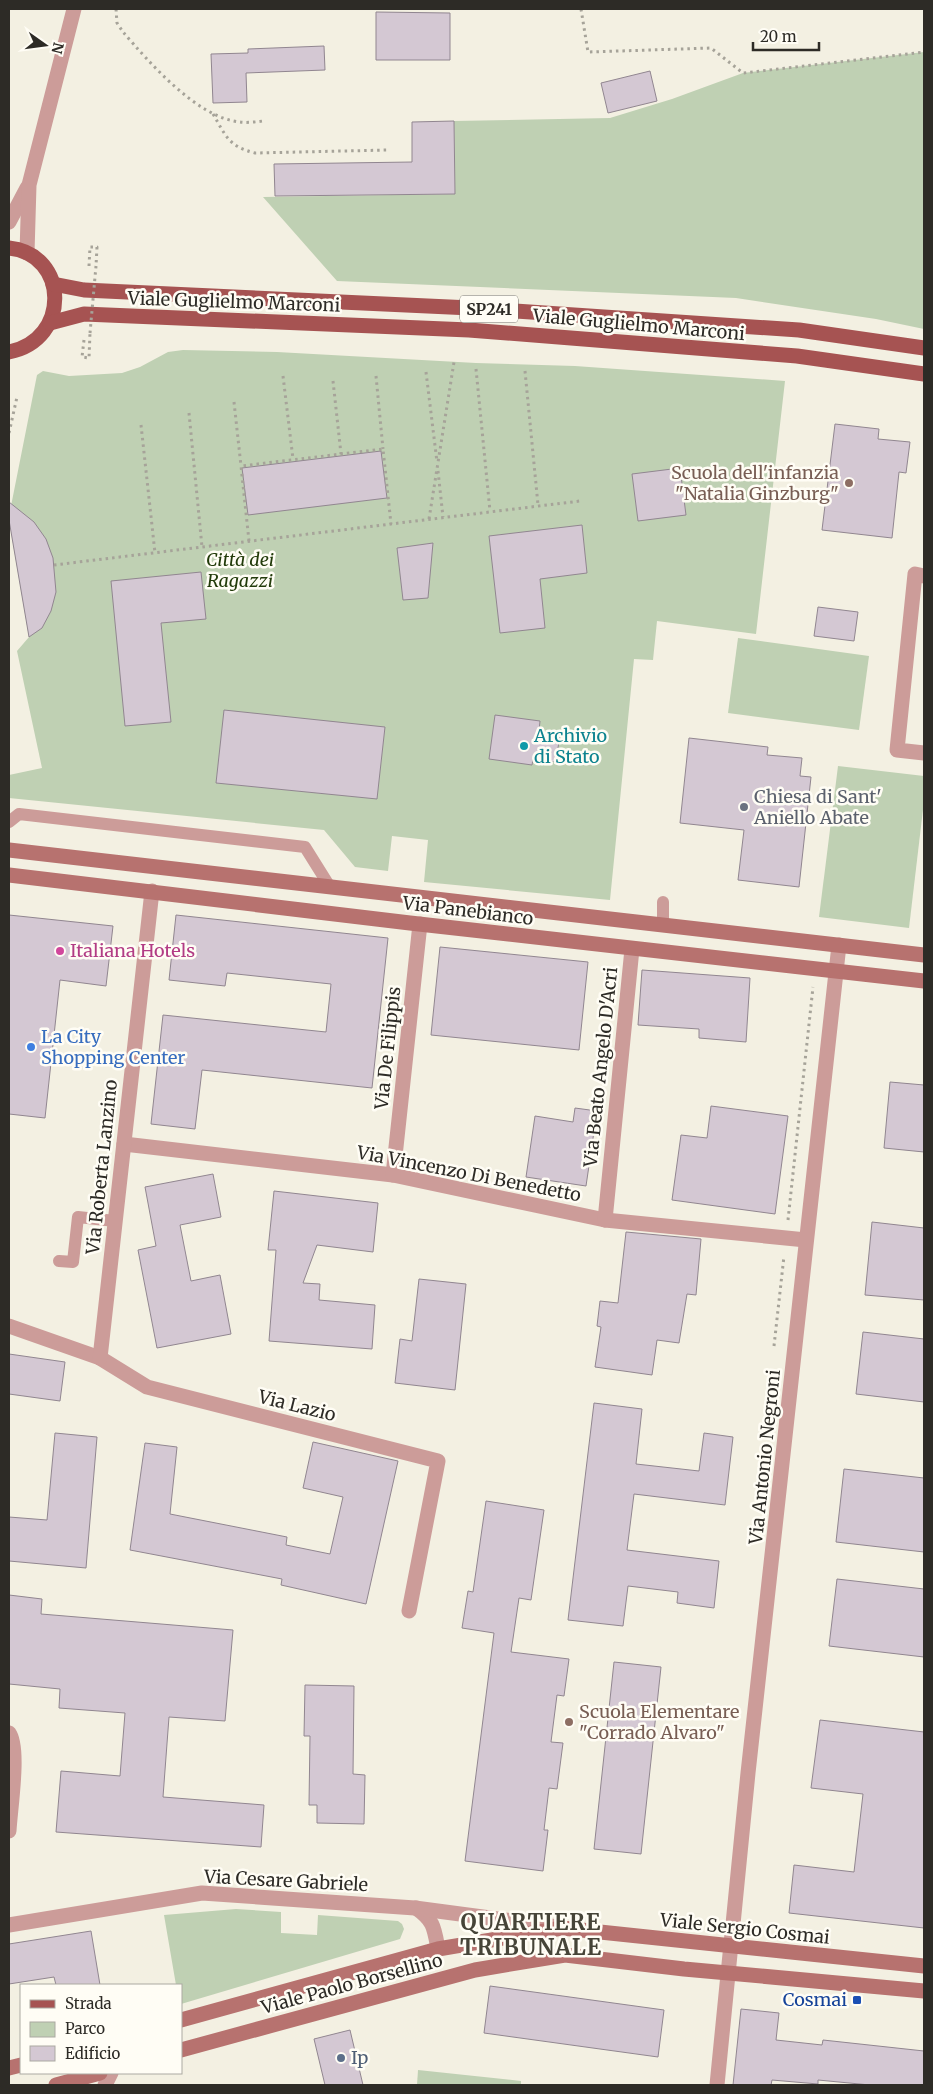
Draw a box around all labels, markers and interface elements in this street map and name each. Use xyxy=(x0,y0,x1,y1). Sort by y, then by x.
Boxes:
north arrow xyxy=(20,20,70,70)
scale bar xyxy=(753,20,819,52)
text: 20 m xyxy=(760,27,797,46)
text: N xyxy=(48,41,68,56)
street label: Viale Guglielmo Marconi xyxy=(126,286,341,317)
road number: SP241 xyxy=(460,296,518,322)
street label: Viale Guglielmo Marconi xyxy=(531,304,746,345)
place label: Scuola dell'infanzia "Natalia Ginzburg" xyxy=(671,461,839,505)
marker: Scuola dell'infanzia "Natalia Ginzburg" xyxy=(843,477,855,489)
park label: Città dei Ragazzi xyxy=(206,548,274,592)
place label: Archivio di Stato xyxy=(533,724,607,768)
marker: Archivio di Stato xyxy=(518,740,530,752)
place label: Chiesa di Sant' Aniello Abate xyxy=(753,785,882,829)
marker: Chiesa di Sant' Aniello Abate xyxy=(738,801,750,813)
street label: Via Panebianco xyxy=(401,891,535,930)
place label: Italiana Hotels xyxy=(70,939,195,962)
marker: Italiana Hotels xyxy=(54,945,66,957)
street label: Via Beato Angelo D'Acri xyxy=(578,966,622,1169)
street label: Via De Filippis xyxy=(369,985,405,1112)
place label: La City Shopping Center xyxy=(41,1025,185,1069)
marker: La City Shopping Center xyxy=(25,1041,37,1053)
street label: Via Roberta Lanzino xyxy=(81,1078,122,1256)
street label: Via Vincenzo Di Benedetto xyxy=(354,1140,583,1207)
street label: Via Antonio Negroni xyxy=(744,1368,785,1547)
street label: Via Lazio xyxy=(255,1385,338,1426)
place label: Scuola Elementare "Corrado Alvaro" xyxy=(579,1700,739,1744)
marker: Scuola Elementare "Corrado Alvaro" xyxy=(563,1716,575,1728)
street label: Via Cesare Gabriele xyxy=(202,1865,369,1896)
district label: QUARTIERE TRIBUNALE xyxy=(460,1908,602,1961)
street label: Viale Sergio Cosmai xyxy=(658,1908,831,1949)
street label: Viale Paolo Borsellino xyxy=(258,1948,445,2019)
legend xyxy=(20,1984,182,2074)
place label: Cosmai xyxy=(783,1988,847,2011)
text: Strada xyxy=(65,1994,112,2013)
marker: Cosmai xyxy=(851,1994,863,2006)
text: Parco xyxy=(65,2019,105,2038)
text: Edificio xyxy=(65,2044,121,2063)
place label: Ip xyxy=(351,2046,368,2069)
marker: Ip xyxy=(335,2052,347,2064)

